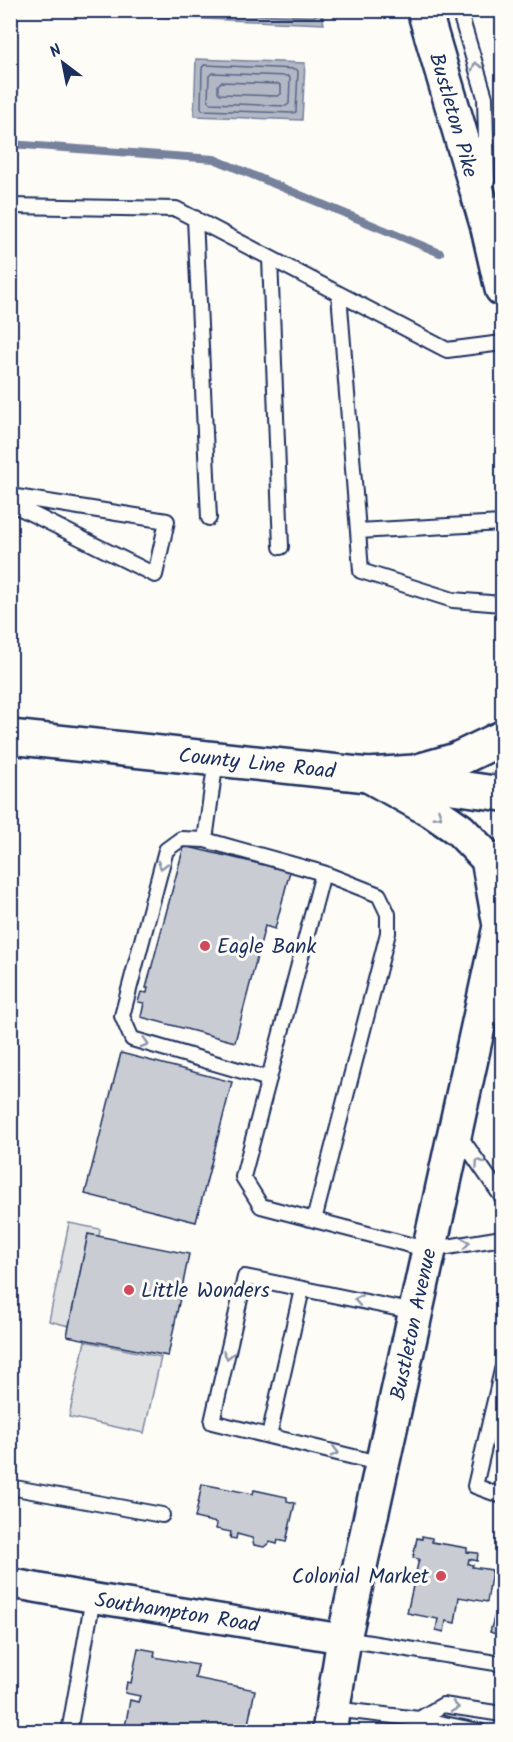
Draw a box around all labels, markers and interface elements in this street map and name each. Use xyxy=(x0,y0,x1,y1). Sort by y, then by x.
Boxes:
north arrow xyxy=(33,33,93,93)
text: N xyxy=(45,38,67,65)
street label: Bustleton Pike xyxy=(419,49,486,182)
one-way arrow xyxy=(471,61,483,72)
street label: County Line Road xyxy=(177,740,337,789)
one-way arrow xyxy=(431,807,442,818)
one-way arrow xyxy=(157,859,169,870)
place label: Eagle Bank xyxy=(217,931,317,964)
marker: Eagle Bank xyxy=(198,939,212,953)
one-way arrow xyxy=(139,1036,150,1048)
one-way arrow xyxy=(475,1159,486,1170)
one-way arrow xyxy=(461,1238,470,1250)
street label: Bustleton Avenue xyxy=(382,1245,447,1403)
place label: Little Wonders xyxy=(141,1275,270,1308)
marker: Little Wonders xyxy=(122,1283,136,1297)
one-way arrow xyxy=(353,1295,363,1308)
one-way arrow xyxy=(222,1350,235,1360)
one-way arrow xyxy=(330,1445,340,1458)
place label: Colonial Market xyxy=(292,1561,430,1594)
marker: Colonial Market xyxy=(434,1569,448,1583)
street label: Southampton Road xyxy=(92,1584,262,1643)
one-way arrow xyxy=(450,1700,459,1712)

